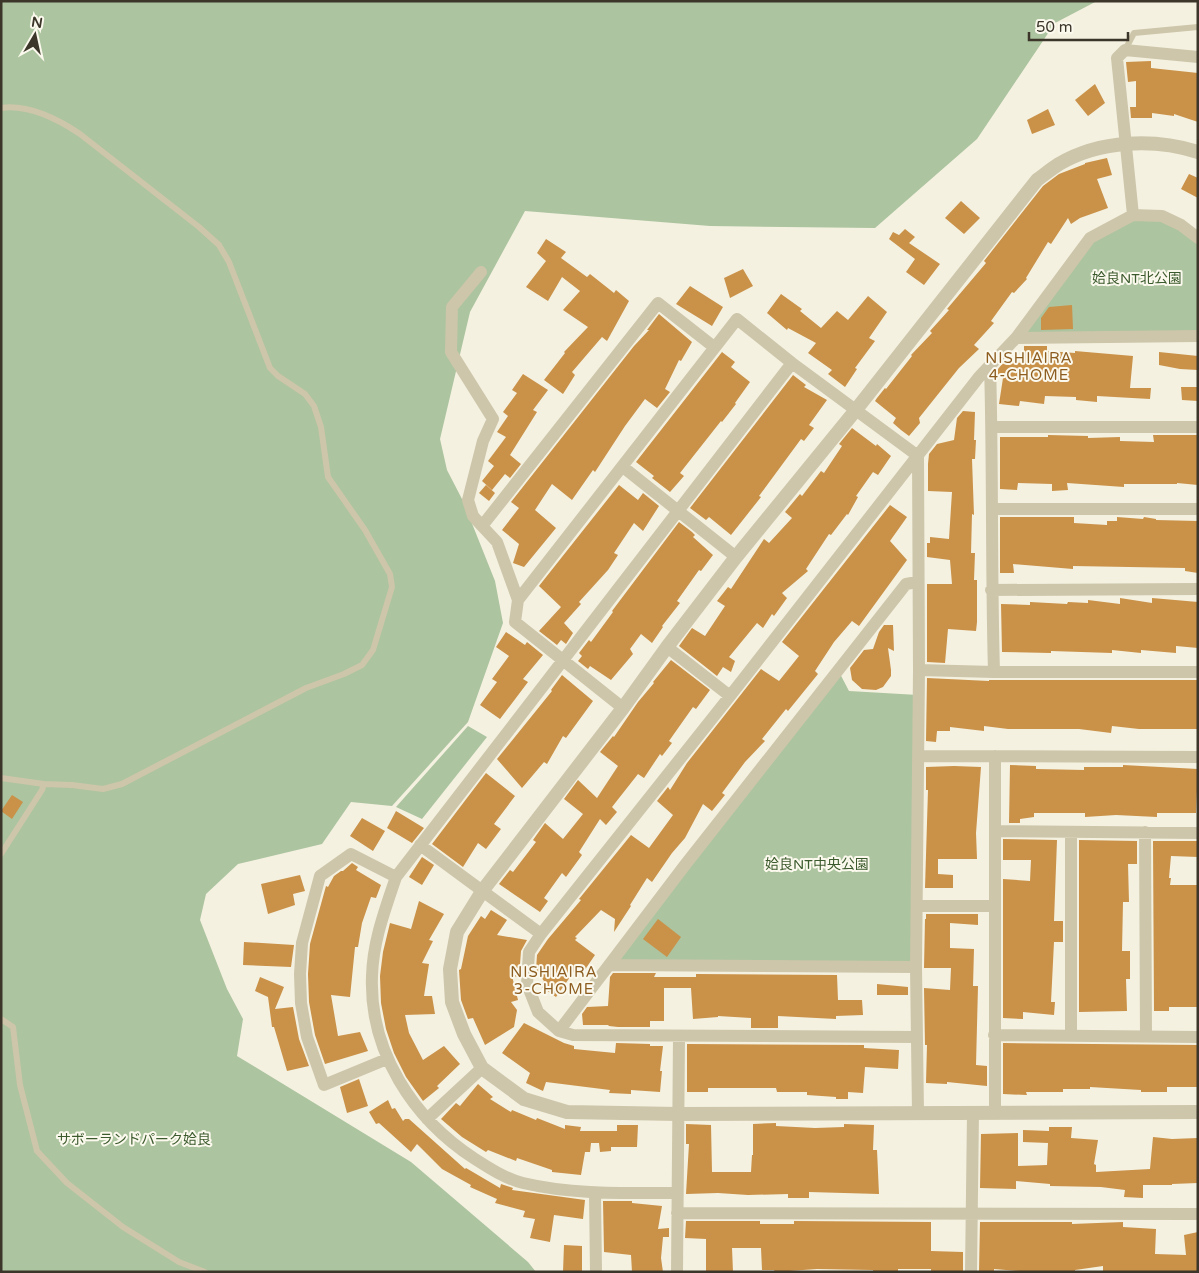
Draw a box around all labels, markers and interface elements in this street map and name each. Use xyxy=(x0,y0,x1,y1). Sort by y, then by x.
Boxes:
north arrow xyxy=(10,10,60,60)
scale bar xyxy=(1029,10,1128,42)
text: N xyxy=(30,13,44,32)
text: 50 m xyxy=(1036,18,1073,36)
park label: 姶良NT北公園 xyxy=(1092,270,1182,287)
district label: NISHIAIRA 4-CHOME xyxy=(985,349,1073,384)
park label: 姶良NT中央公園 xyxy=(765,856,869,873)
district label: NISHIAIRA 3-CHOME xyxy=(510,963,598,998)
park label: サボーランドパーク姶良 xyxy=(57,1131,211,1148)

